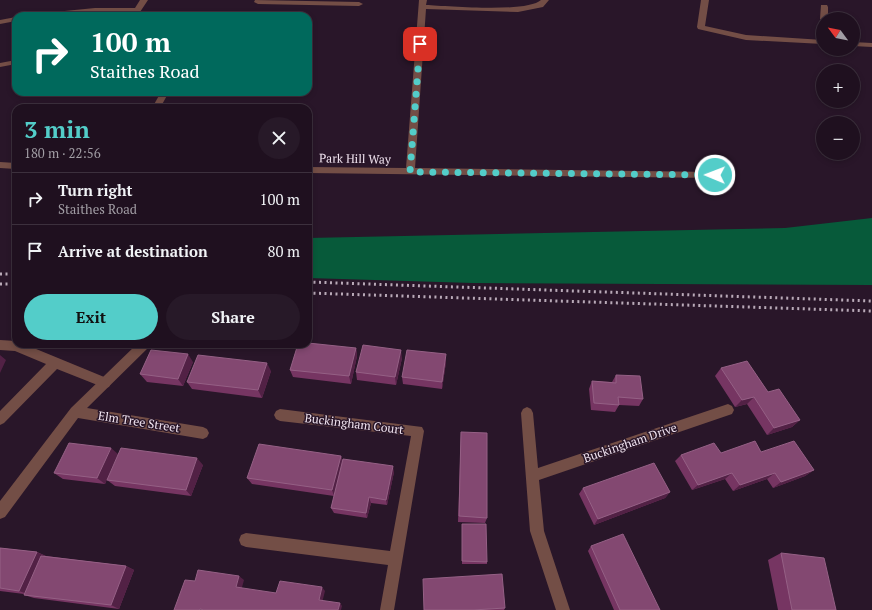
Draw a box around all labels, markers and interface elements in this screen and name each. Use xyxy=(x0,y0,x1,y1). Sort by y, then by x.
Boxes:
north arrow xyxy=(816,12,860,56)
map controls xyxy=(816,12,860,160)
text: 100 m xyxy=(90,23,171,60)
pin xyxy=(403,27,437,61)
icon: right xyxy=(24,28,76,80)
icon: arrive xyxy=(409,33,431,55)
text: Staithes Road xyxy=(90,59,199,83)
button: + xyxy=(816,64,860,108)
text: 3 min xyxy=(24,113,90,145)
button: − xyxy=(816,116,860,160)
button: close xyxy=(258,117,300,159)
text: 180 m · 22:56 xyxy=(24,144,101,162)
street label: Park Hill Way xyxy=(319,150,392,167)
position arrow xyxy=(694,154,736,196)
text: Turn right xyxy=(58,180,133,200)
icon: right xyxy=(24,188,46,210)
text: 100 m xyxy=(259,189,300,209)
text: Staithes Road xyxy=(58,200,137,218)
icon: arrive xyxy=(24,240,46,262)
text: Arrive at destination xyxy=(58,241,208,261)
text: 80 m xyxy=(267,241,300,261)
button: Exit xyxy=(24,294,158,340)
button: Share xyxy=(166,294,300,340)
street label: Elm Tree Street xyxy=(97,408,182,435)
street label: Buckingham Court xyxy=(304,410,405,437)
street label: Buckingham Drive xyxy=(581,419,679,466)

